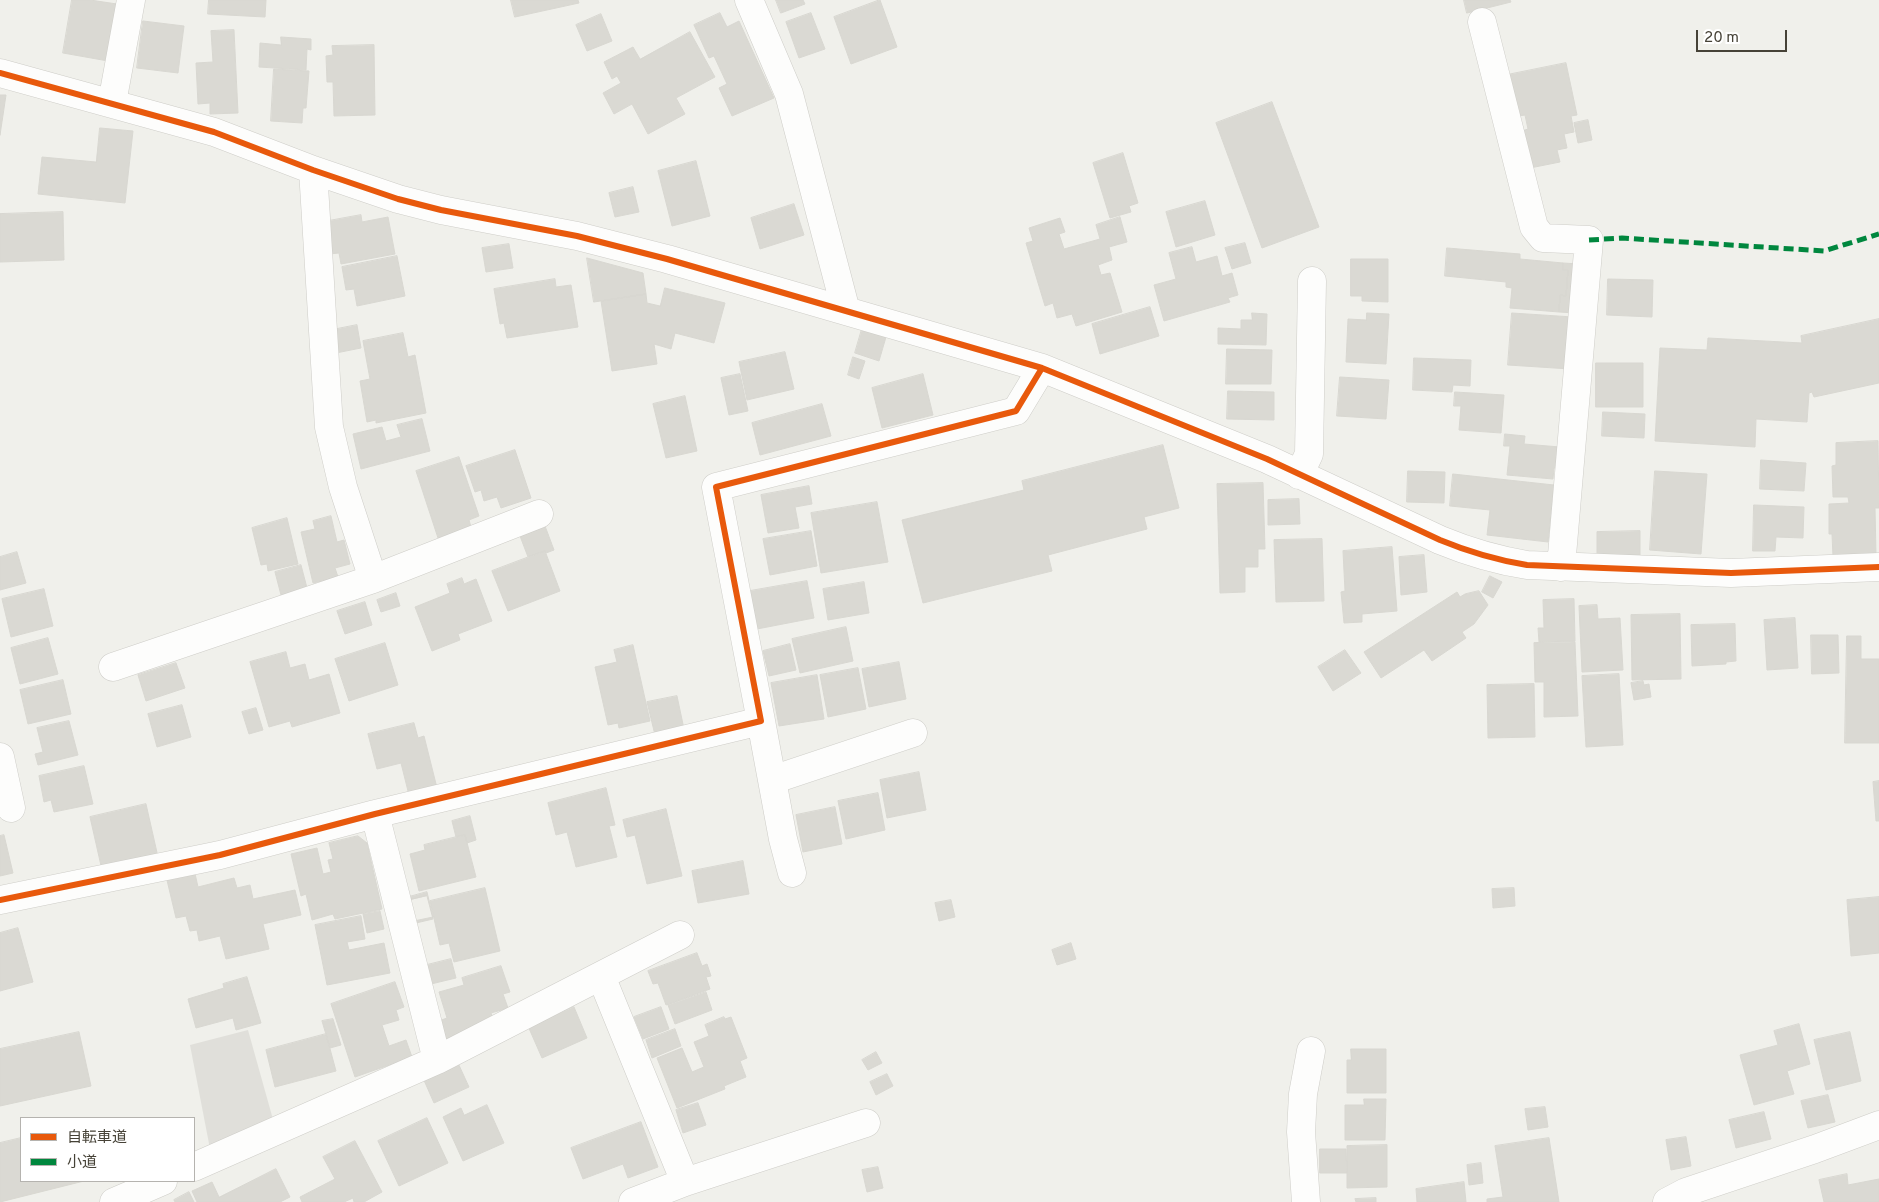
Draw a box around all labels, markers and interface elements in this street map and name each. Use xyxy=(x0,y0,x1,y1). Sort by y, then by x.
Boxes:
scale bar xyxy=(1699,20,1790,52)
text: 20 m xyxy=(1704,29,1739,48)
legend xyxy=(20,1117,195,1182)
text: 自転車道 xyxy=(67,1129,127,1148)
text: 小道 xyxy=(67,1154,97,1173)

